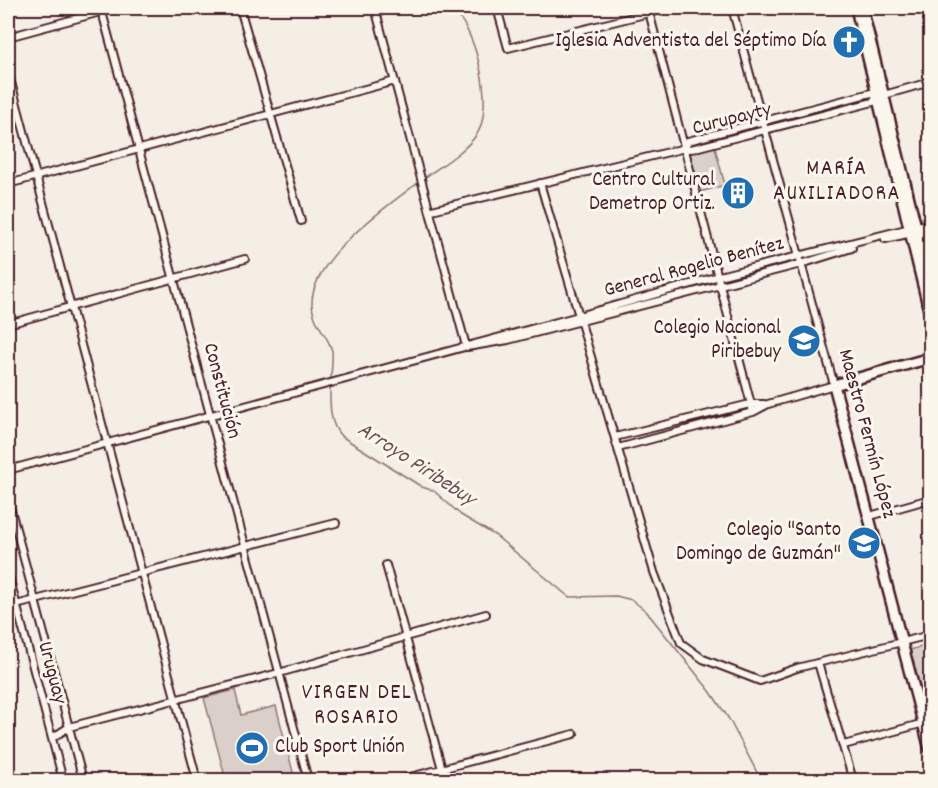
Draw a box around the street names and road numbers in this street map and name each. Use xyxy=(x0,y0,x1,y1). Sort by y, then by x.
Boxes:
street label: Curupayty xyxy=(689,96,775,144)
street label: General Rogelio Benítez xyxy=(601,230,787,306)
street label: Constitución xyxy=(194,340,248,442)
street label: Maestro Fermín López xyxy=(829,346,903,522)
street label: Uruguay xyxy=(28,638,74,708)

